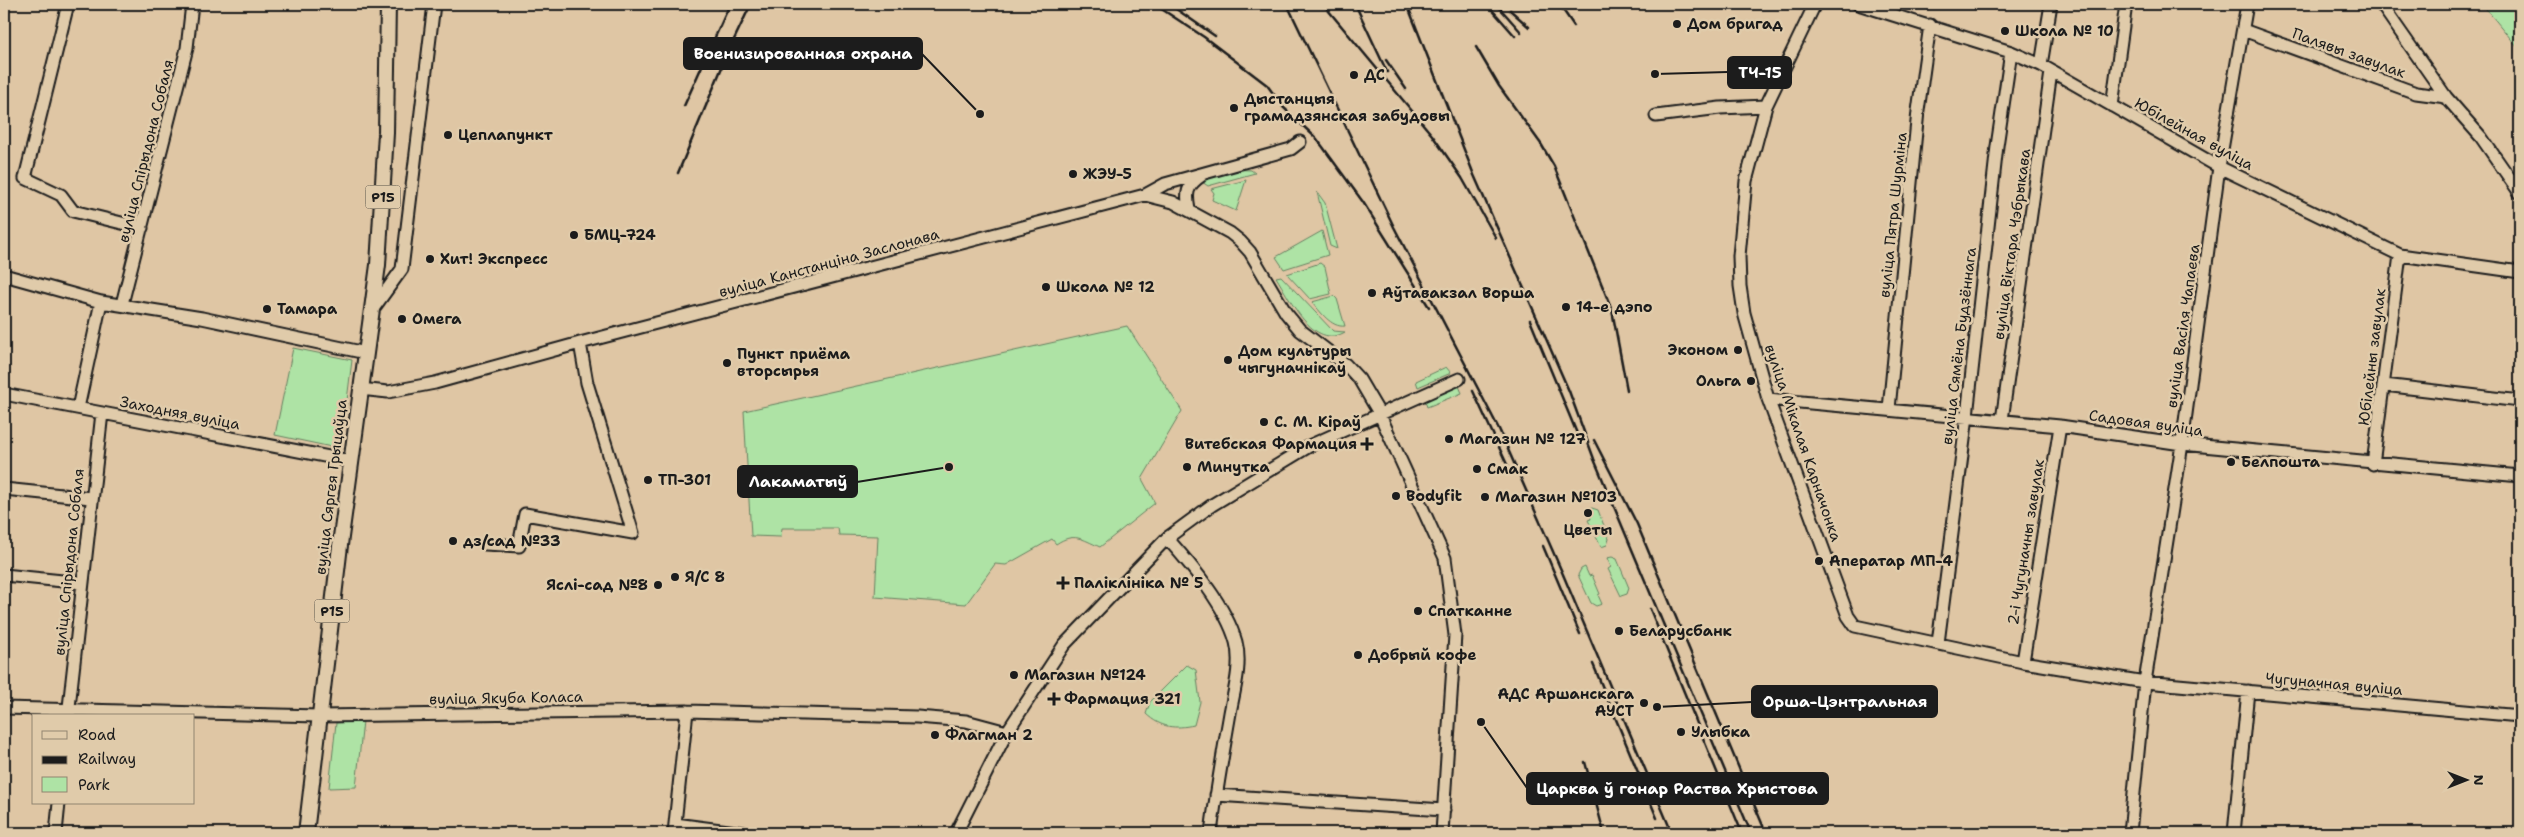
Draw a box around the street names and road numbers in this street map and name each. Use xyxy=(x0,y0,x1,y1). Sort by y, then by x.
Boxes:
street label: Палявы завулак xyxy=(2290,23,2408,83)
street label: вуліца Спірыдона Собаля xyxy=(114,57,178,245)
street label: Юбілейная вуліца xyxy=(2131,93,2258,175)
street label: вуліца Пятра Шурміна xyxy=(1874,131,1912,299)
street label: вуліца Віктара Чэбрыкава xyxy=(1989,146,2035,341)
road number: Р15 xyxy=(366,186,400,208)
street label: вуліца Канстанціна Заслонава xyxy=(717,224,942,302)
street label: вуліца Васіля Чапаева xyxy=(2162,242,2204,409)
street label: вуліца Сямёна Будзённага xyxy=(1937,246,1981,446)
street label: Юбілейны завулак xyxy=(2354,287,2390,427)
street label: вуліца Мікалая Карначонка xyxy=(1760,342,1846,545)
street label: Заходняя вуліца xyxy=(118,392,242,435)
street label: вуліца Сяргея Грыцаўца xyxy=(310,397,352,576)
street label: Садовая вуліца xyxy=(2088,405,2205,441)
street label: 2-і Чугуначны завулак xyxy=(2003,458,2049,626)
street label: вуліца Спірыдона Собаля xyxy=(49,467,89,657)
road number: Р15 xyxy=(314,600,350,622)
street label: Чугуначная вуліца xyxy=(2265,668,2404,700)
street label: вуліца Якуба Коласа xyxy=(429,687,584,709)

